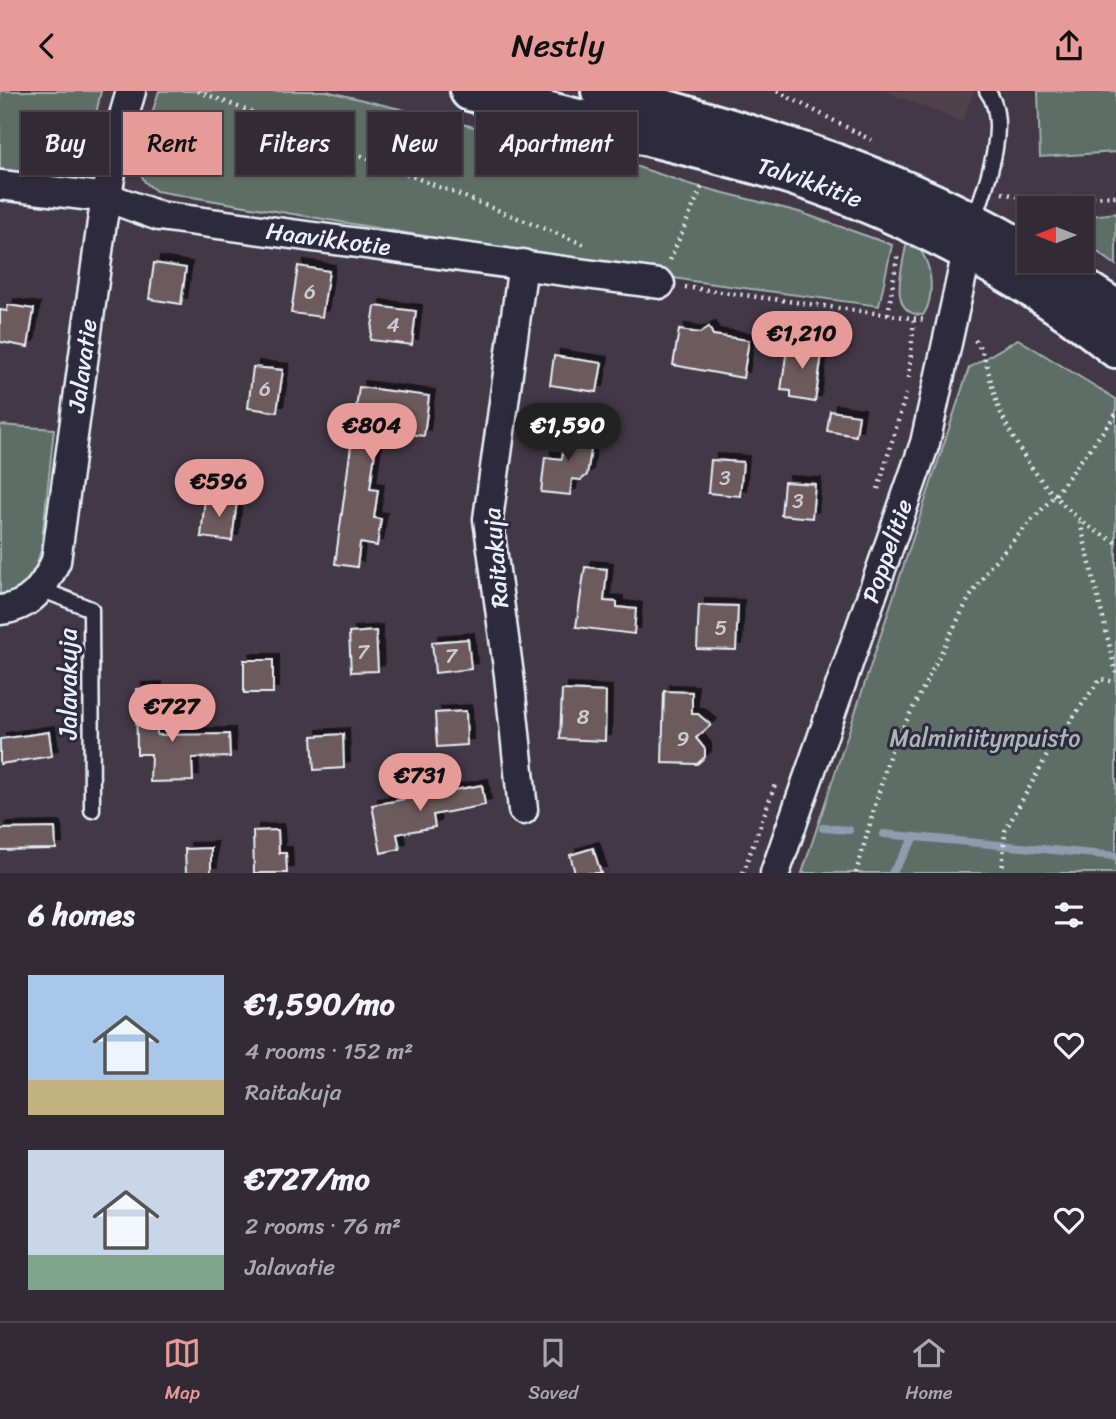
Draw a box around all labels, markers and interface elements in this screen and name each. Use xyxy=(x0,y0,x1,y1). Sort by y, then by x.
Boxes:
text: Nestly xyxy=(511,17,605,74)
icon: back xyxy=(28,27,66,65)
icon: share xyxy=(1050,27,1088,65)
chip: Buy xyxy=(21,112,109,175)
chip: Rent xyxy=(123,112,222,175)
chip: Filters xyxy=(236,112,354,175)
chip: New xyxy=(368,112,462,175)
chip: Apartment xyxy=(476,112,637,175)
street label: Talvikkitie xyxy=(752,145,869,220)
north arrow xyxy=(1017,196,1094,273)
map controls xyxy=(1017,196,1094,273)
street label: Haavikkotie xyxy=(264,210,394,268)
house number: 6 xyxy=(304,273,316,311)
house number: 4 xyxy=(386,306,400,344)
pin: €1,210 xyxy=(745,311,859,371)
text: €1,210 xyxy=(768,313,837,354)
street label: Jalavatie xyxy=(55,316,110,416)
house number: 6 xyxy=(259,370,271,408)
pin: €804 xyxy=(331,403,413,463)
pin: €1,590 xyxy=(511,403,625,463)
text: €804 xyxy=(343,405,401,446)
text: €1,590 xyxy=(531,405,605,446)
pin: €596 xyxy=(178,459,260,519)
house number: 3 xyxy=(719,459,731,497)
text: €596 xyxy=(191,461,247,502)
house number: 3 xyxy=(792,482,804,520)
street label: Poppelitie xyxy=(850,493,925,609)
street label: Raitakuja xyxy=(471,505,521,610)
house number: 5 xyxy=(715,609,728,647)
street label: Jalavakuja xyxy=(47,628,89,740)
house number: 7 xyxy=(357,633,371,671)
house number: 7 xyxy=(445,637,459,675)
pin: €727 xyxy=(131,685,213,744)
text: €727 xyxy=(145,686,199,727)
house number: 8 xyxy=(577,698,590,736)
park label: Malminiitynpuisto xyxy=(890,717,1080,759)
house number: 9 xyxy=(677,720,690,758)
pin: €731 xyxy=(379,753,461,813)
text: €731 xyxy=(395,755,445,796)
text: 6 homes xyxy=(28,888,135,942)
icon: filters xyxy=(1050,896,1088,934)
text: €1,590/mo xyxy=(245,977,395,1031)
icon: home xyxy=(84,1003,168,1087)
icon: heart xyxy=(1050,1026,1088,1064)
text: 4 rooms · 152 m² xyxy=(245,1031,413,1072)
text: Raitakuja xyxy=(245,1072,341,1113)
text: €727/mo xyxy=(245,1152,370,1206)
icon: home xyxy=(84,1178,168,1262)
icon: heart xyxy=(1050,1201,1088,1239)
text: 2 rooms · 76 m² xyxy=(245,1206,401,1247)
text: Jalavatie xyxy=(245,1247,335,1288)
tab: Map xyxy=(163,1334,201,1409)
tab: Saved xyxy=(528,1334,578,1409)
tab: Home xyxy=(905,1334,953,1409)

